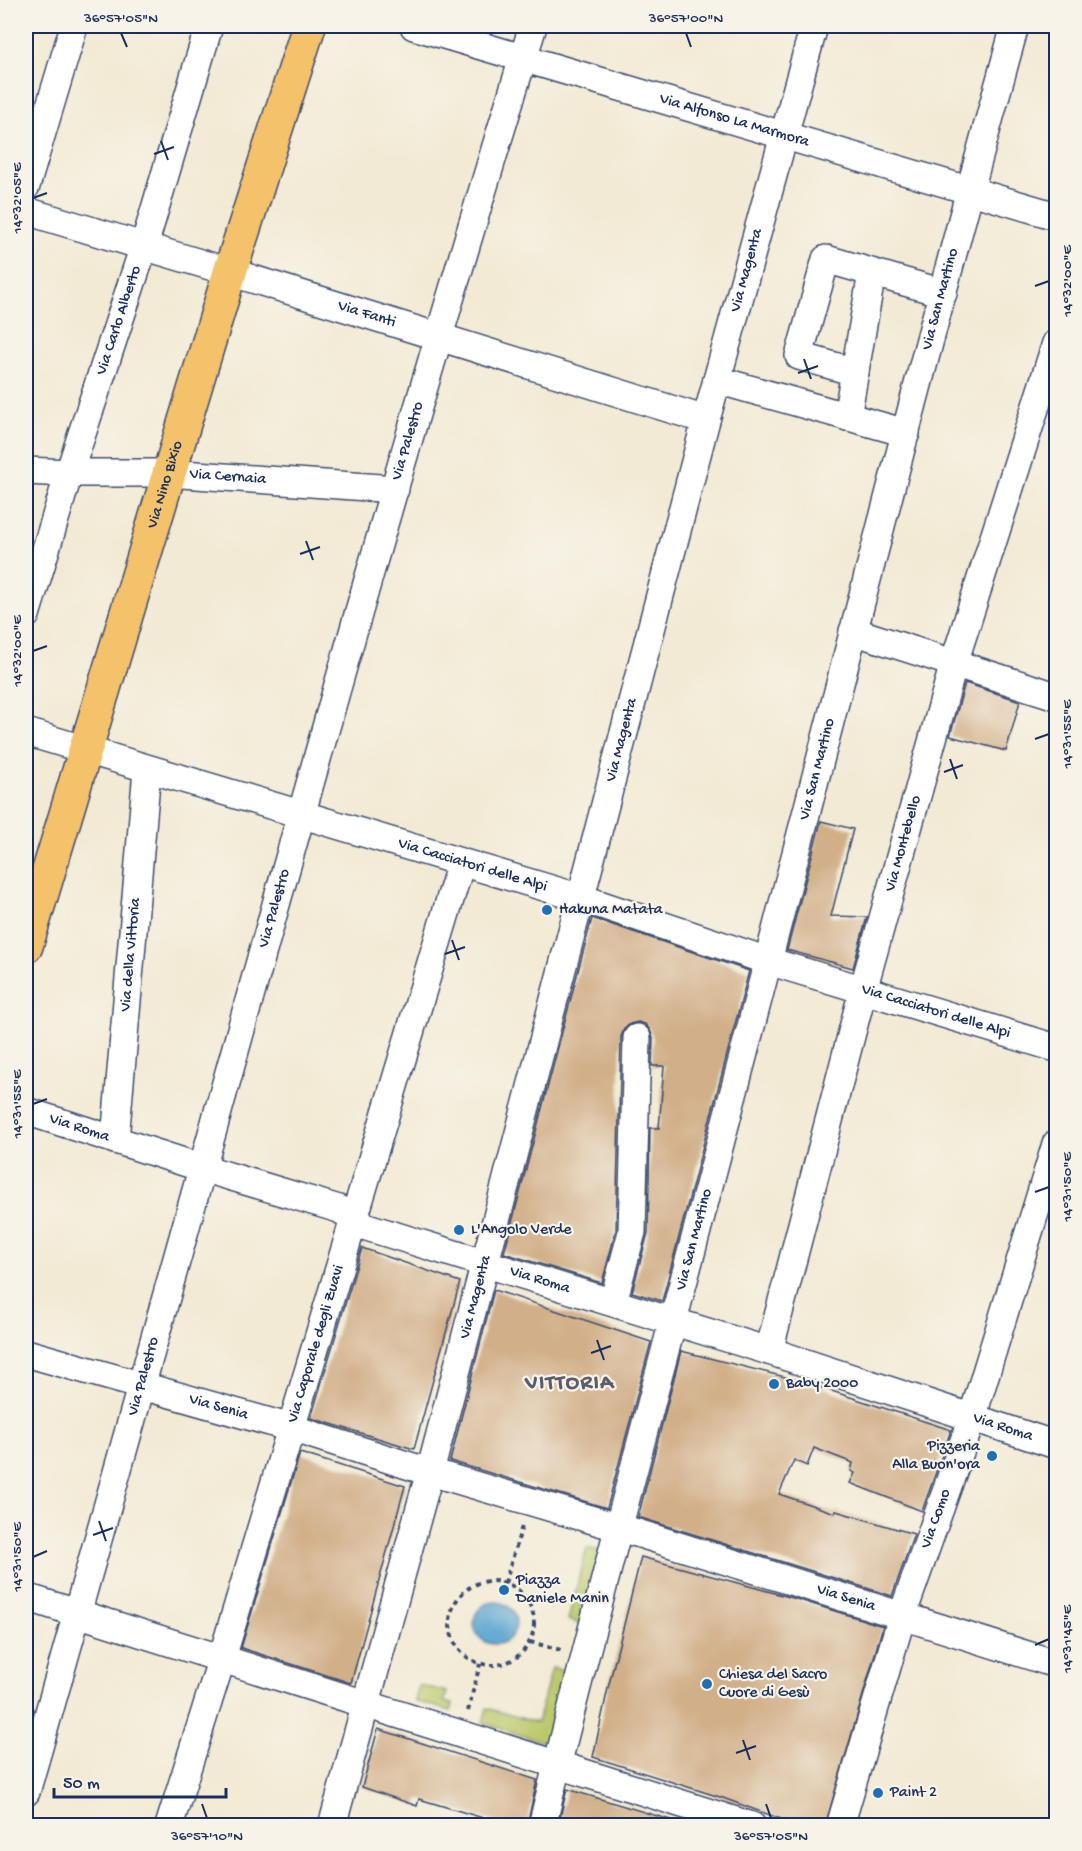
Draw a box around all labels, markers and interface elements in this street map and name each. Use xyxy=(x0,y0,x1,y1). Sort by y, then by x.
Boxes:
text: 36°57'05"N xyxy=(83,10,158,28)
text: 36°57'00"N xyxy=(648,10,724,28)
street label: Via Alfonso La Marmora xyxy=(656,89,812,152)
text: 14°32'05"E xyxy=(9,162,27,234)
street label: Via Magenta xyxy=(726,226,768,315)
text: 14°32'00"E xyxy=(1059,245,1077,318)
street label: Via San Martino xyxy=(918,246,963,353)
street label: Via Carlo Alberto xyxy=(92,263,146,379)
street label: Via Fanti xyxy=(334,296,398,332)
street label: Via Palestro xyxy=(387,399,429,484)
street label: Via Nino Bixio xyxy=(143,439,188,532)
street label: Via Cernaia xyxy=(188,465,268,489)
text: 14°32'00"E xyxy=(9,615,27,688)
street label: Via Magenta xyxy=(602,695,642,785)
text: 14°31'55"E xyxy=(1059,699,1077,769)
street label: Via San Martino xyxy=(795,716,840,823)
street label: Via Montebello xyxy=(881,793,926,895)
street label: Via Cacciatori delle Alpi xyxy=(395,834,549,897)
street label: Via Palestro xyxy=(255,867,295,951)
street label: Via della Vittoria xyxy=(117,896,146,1013)
place label: Hakuna Matata xyxy=(559,901,664,920)
marker: Hakuna Matata xyxy=(540,903,554,917)
street label: Via Cacciatori delle Alpi xyxy=(858,980,1013,1043)
text: 14°31'55"E xyxy=(9,1069,27,1139)
street label: Via Roma xyxy=(46,1109,113,1147)
text: 14°31'50"E xyxy=(1059,1152,1077,1223)
street label: Via San Martino xyxy=(672,1187,717,1293)
place label: L'Angolo Verde xyxy=(471,1221,572,1240)
marker: L'Angolo Verde xyxy=(452,1223,466,1237)
street label: Via Magenta xyxy=(456,1252,496,1342)
street label: Via Roma xyxy=(506,1262,573,1299)
street label: Via Caporale degli Zuavi xyxy=(283,1263,349,1426)
street label: Via Palestro xyxy=(124,1335,164,1419)
district label: VITTORIA xyxy=(524,1371,615,1397)
place label: Baby 2000 xyxy=(785,1375,858,1394)
marker: Baby 2000 xyxy=(767,1377,781,1391)
street label: Via Senia xyxy=(186,1390,251,1425)
street label: Via Roma xyxy=(969,1409,1036,1447)
place label: Pizzeria Alla Buon'ora xyxy=(892,1438,981,1475)
marker: Pizzeria Alla Buon'ora xyxy=(985,1449,999,1463)
street label: Via Como xyxy=(917,1487,956,1552)
text: 14°31'50"E xyxy=(9,1522,27,1593)
place label: Piazza Daniele Manin xyxy=(515,1572,609,1609)
street label: Via Senia xyxy=(813,1580,879,1617)
marker: Piazza Daniele Manin xyxy=(497,1583,511,1597)
text: 14°31'45"E xyxy=(1059,1604,1077,1674)
place label: Chiesa del Sacro Cuore di Gesù xyxy=(719,1666,827,1703)
marker: Chiesa del Sacro Cuore di Gesù xyxy=(700,1677,714,1691)
scale bar xyxy=(54,1761,226,1799)
text: 50 m xyxy=(63,1774,100,1795)
place label: Paint 2 xyxy=(889,1784,937,1803)
marker: Paint 2 xyxy=(871,1786,885,1800)
text: 36°57'10"N xyxy=(170,1828,243,1846)
text: 36°57'05"N xyxy=(733,1828,808,1846)

